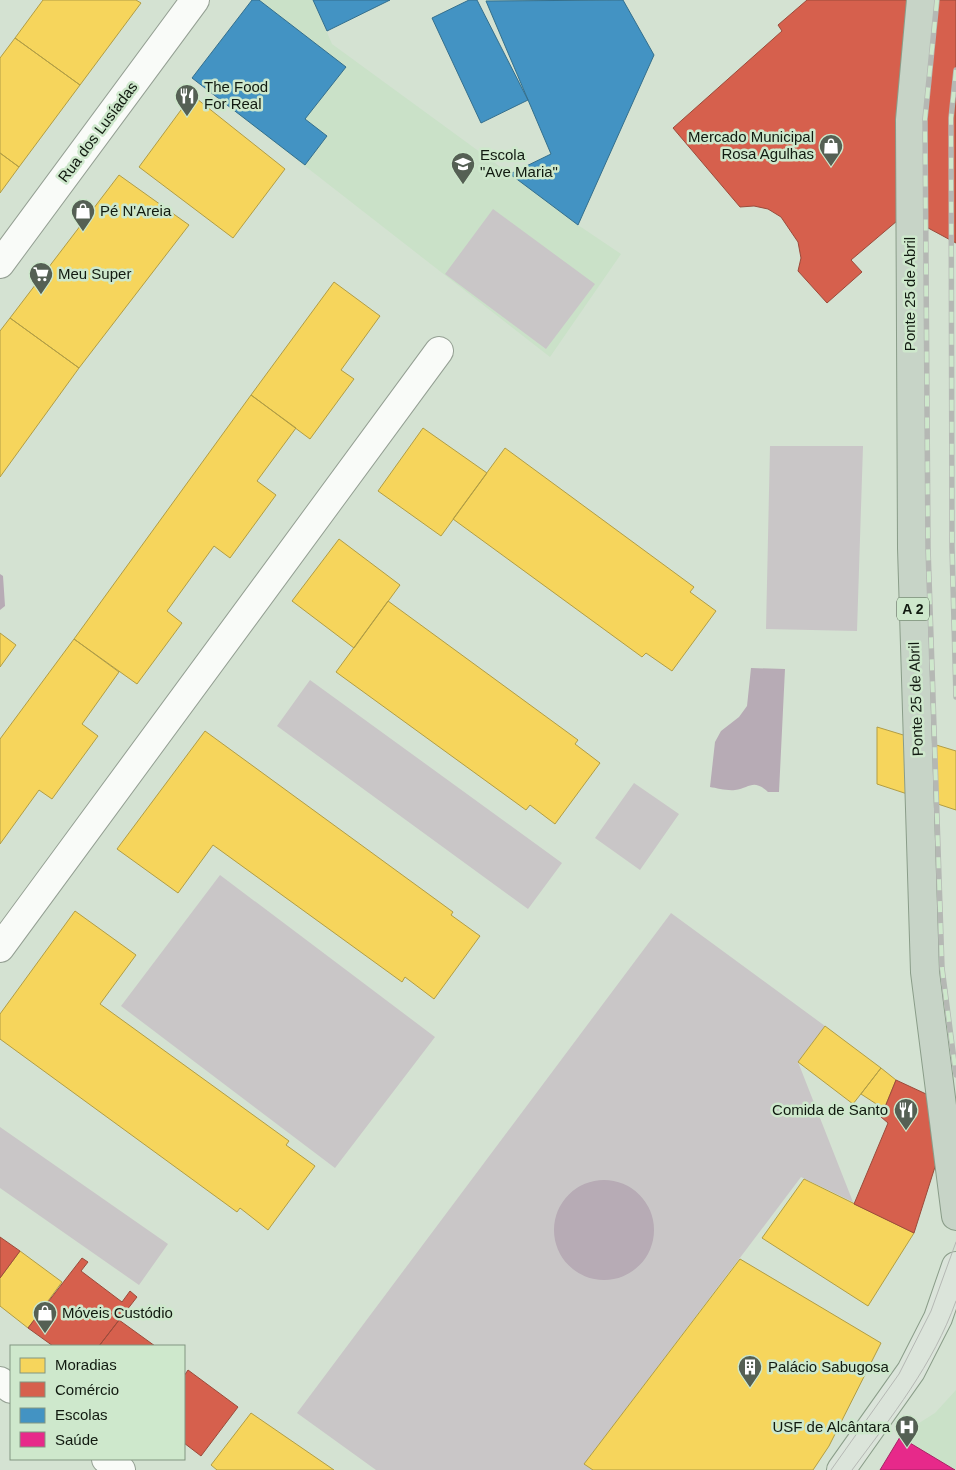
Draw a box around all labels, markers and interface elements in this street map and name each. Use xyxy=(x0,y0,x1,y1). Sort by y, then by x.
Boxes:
street label: Rua dos Lusíadas xyxy=(54,78,141,185)
place label: The Food For Real xyxy=(204,78,268,112)
restaurant icon: The Food For Real xyxy=(174,83,200,117)
place label: Mercado Municipal Rosa Agulhas xyxy=(688,128,814,162)
shop icon: Mercado Municipal Rosa Agulhas xyxy=(818,133,844,167)
place label: Escola "Ave Maria" xyxy=(480,146,558,180)
school or university icon: Escola "Ave Maria" xyxy=(450,151,476,185)
shop icon: Pé N'Areia xyxy=(70,198,96,232)
place label: Pé N'Areia xyxy=(100,202,172,219)
street label: Ponte 25 de Abril xyxy=(901,237,918,351)
supermarket icon: Meu Super xyxy=(28,261,54,295)
place label: Meu Super xyxy=(58,265,131,282)
road number: A 2 xyxy=(897,598,929,620)
street label: Ponte 25 de Abril xyxy=(905,642,926,756)
restaurant icon: Comida de Santo xyxy=(893,1097,919,1131)
place label: Comida de Santo xyxy=(772,1101,888,1118)
shop icon: Móveis Custódio xyxy=(32,1300,58,1334)
place label: Móveis Custódio xyxy=(62,1304,173,1321)
legend xyxy=(10,1345,185,1460)
building icon: Palácio Sabugosa xyxy=(737,1354,763,1388)
text: Moradias xyxy=(55,1356,117,1373)
place label: Palácio Sabugosa xyxy=(768,1358,890,1375)
text: Comércio xyxy=(55,1381,119,1398)
text: Escolas xyxy=(55,1406,108,1423)
hospital icon: USF de Alcântara xyxy=(894,1414,920,1448)
place label: USF de Alcântara xyxy=(772,1418,891,1435)
text: Saúde xyxy=(55,1431,98,1448)

